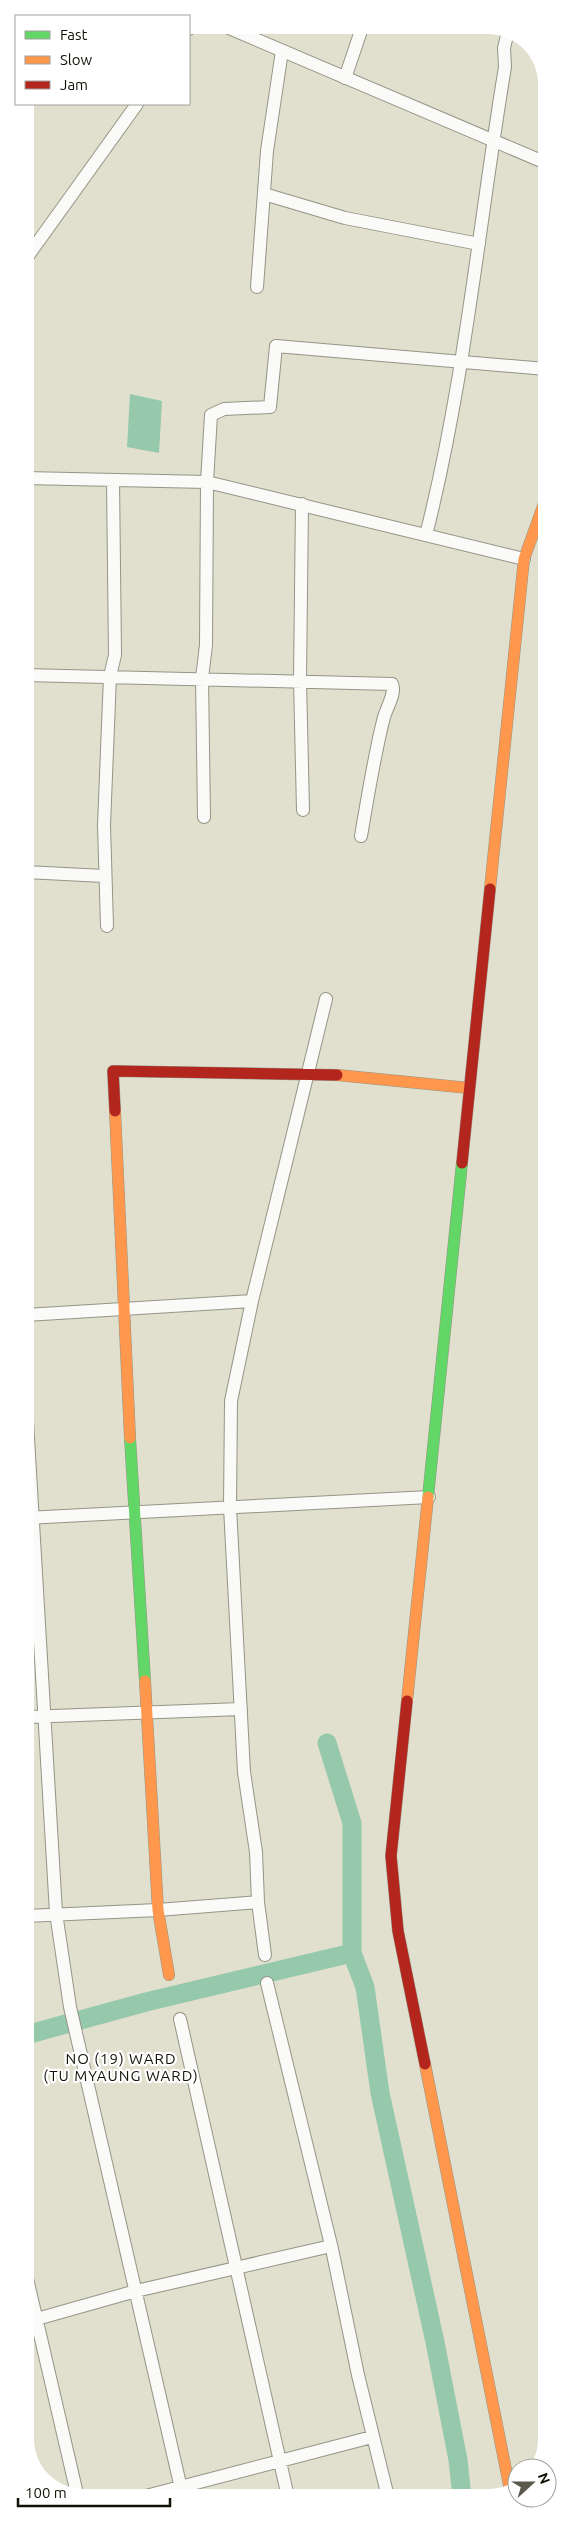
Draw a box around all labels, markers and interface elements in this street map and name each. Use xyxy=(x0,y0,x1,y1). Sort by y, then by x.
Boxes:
legend xyxy=(15,15,190,105)
text: Fast xyxy=(60,26,88,43)
text: Slow xyxy=(60,51,93,68)
text: Jam xyxy=(60,76,88,93)
district label: NO (19) WARD (TU MYAUNG WARD) xyxy=(43,2050,199,2084)
north arrow xyxy=(507,2458,557,2508)
text: N xyxy=(535,2471,553,2486)
scale bar xyxy=(18,2476,170,2508)
text: 100 m xyxy=(25,2484,67,2501)

